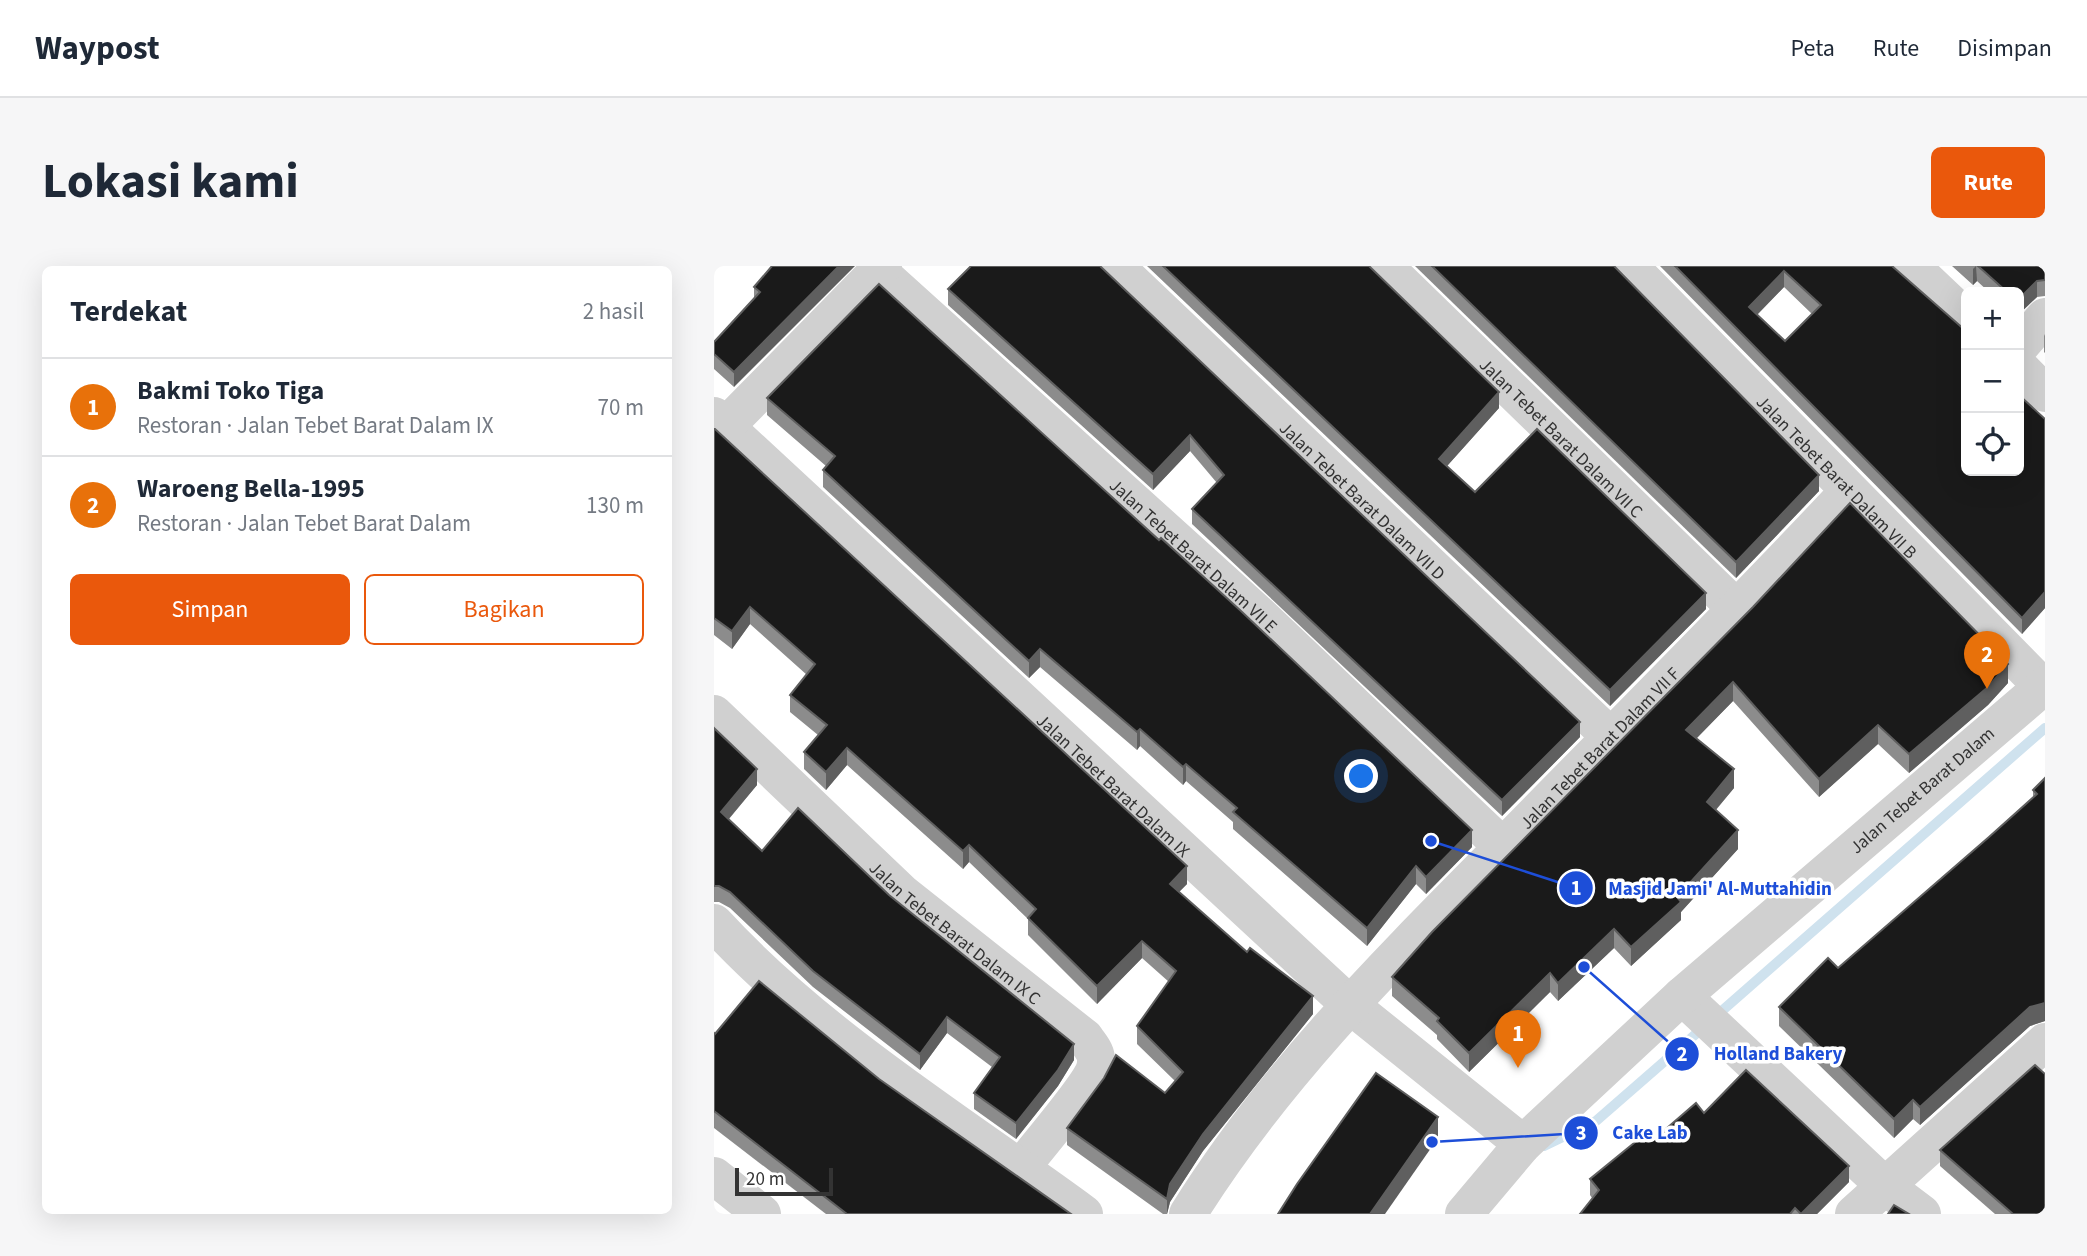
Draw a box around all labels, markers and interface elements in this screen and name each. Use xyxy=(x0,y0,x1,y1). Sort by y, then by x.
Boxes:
text: Waypost xyxy=(35,25,160,72)
text: Peta xyxy=(1790,31,1835,66)
text: Rute xyxy=(1873,31,1919,66)
text: Disimpan xyxy=(1957,31,2052,66)
text: Lokasi kami xyxy=(42,147,299,217)
button: Rute xyxy=(1931,147,2045,218)
map controls xyxy=(1961,287,2024,476)
button: + xyxy=(1961,287,2024,350)
text: Terdekat xyxy=(70,290,187,333)
text: 2 hasil xyxy=(583,295,644,328)
button: − xyxy=(1961,350,2024,413)
street label: Jalan Tebet Barat Dalam VII C xyxy=(1473,353,1648,524)
text: Bakmi Toko Tiga xyxy=(137,372,324,409)
street label: Jalan Tebet Barat Dalam VII B xyxy=(1750,390,1922,565)
text: 1 xyxy=(87,391,99,424)
text: 70 m xyxy=(597,391,644,424)
text: Restoran · Jalan Tebet Barat Dalam IX xyxy=(137,409,494,442)
button: locate xyxy=(1961,413,2024,476)
street label: Jalan Tebet Barat Dalam VII D xyxy=(1273,416,1450,586)
text: Waroeng Bella-1995 xyxy=(137,470,365,507)
street label: Jalan Tebet Barat Dalam VII E xyxy=(1104,473,1283,639)
text: 2 xyxy=(87,489,99,522)
text: 130 m xyxy=(586,489,644,522)
text: Restoran · Jalan Tebet Barat Dalam xyxy=(137,507,471,540)
button: Simpan xyxy=(70,574,350,645)
button: Bagikan xyxy=(364,574,644,645)
pin: 2 xyxy=(1964,631,2010,689)
street label: Jalan Tebet Barat Dalam VII F xyxy=(1515,662,1686,835)
street label: Jalan Tebet Barat Dalam IX xyxy=(1031,709,1195,863)
street label: Jalan Tebet Barat Dalam xyxy=(1845,721,2000,860)
your location xyxy=(1344,759,1378,793)
street label: Jalan Tebet Barat Dalam IX C xyxy=(863,856,1046,1011)
callout: Masjid Jami' Al-Muttahidin xyxy=(1559,868,1845,908)
text: 1 xyxy=(1570,873,1582,903)
text: Masjid Jami' Al-Muttahidin xyxy=(1608,876,1832,903)
pin: 1 xyxy=(1495,1010,1541,1068)
callout: Holland Bakery xyxy=(1665,1034,1856,1074)
text: 2 xyxy=(1676,1039,1688,1069)
text: Holland Bakery xyxy=(1714,1041,1842,1068)
callout: Cake Lab xyxy=(1563,1113,1701,1153)
text: 3 xyxy=(1575,1118,1587,1148)
text: Cake Lab xyxy=(1612,1120,1688,1147)
scale bar xyxy=(735,1165,833,1197)
text: 20 m xyxy=(746,1166,784,1193)

